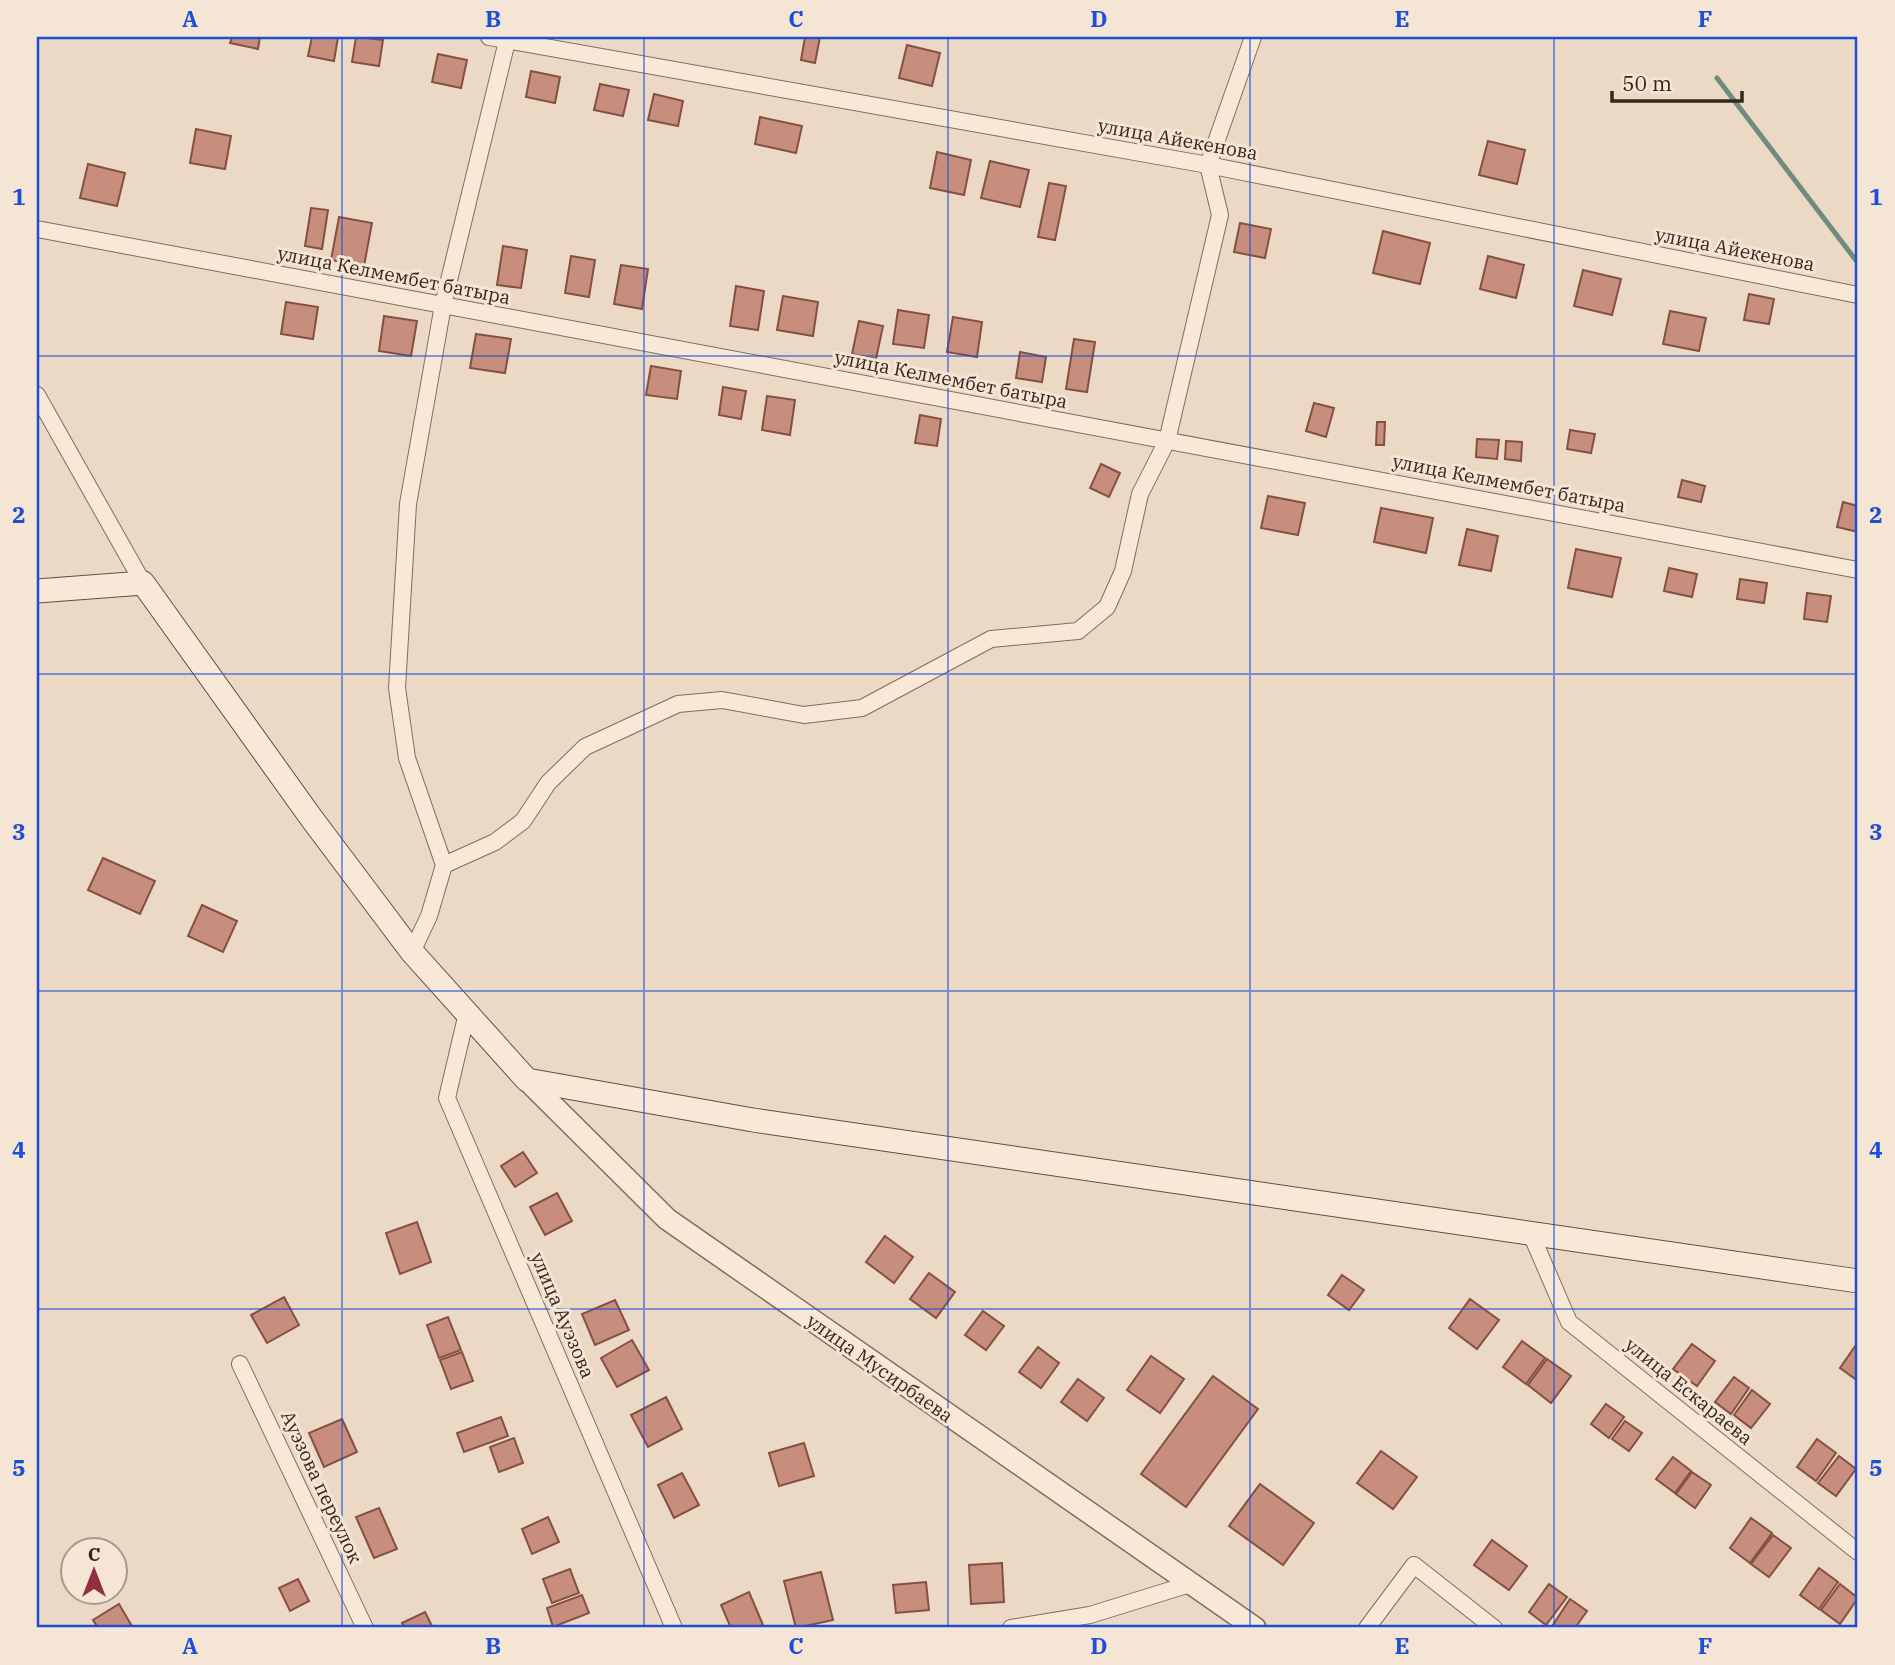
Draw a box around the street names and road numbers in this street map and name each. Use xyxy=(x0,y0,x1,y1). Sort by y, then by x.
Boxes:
street label: улица Айекенова xyxy=(1096,113,1260,165)
street label: улица Айекенова xyxy=(1653,222,1817,276)
street label: улица Келмембет батыра xyxy=(275,241,513,309)
street label: улица Келмембет батыра xyxy=(832,345,1070,413)
street label: улица Келмембет батыра xyxy=(1390,449,1628,517)
street label: улица Ауэзова xyxy=(526,1248,600,1382)
street label: улица Мусирбаева xyxy=(802,1308,958,1428)
street label: улица Ескараева xyxy=(1620,1332,1758,1450)
street label: Ауэзова переулок xyxy=(276,1407,368,1567)

